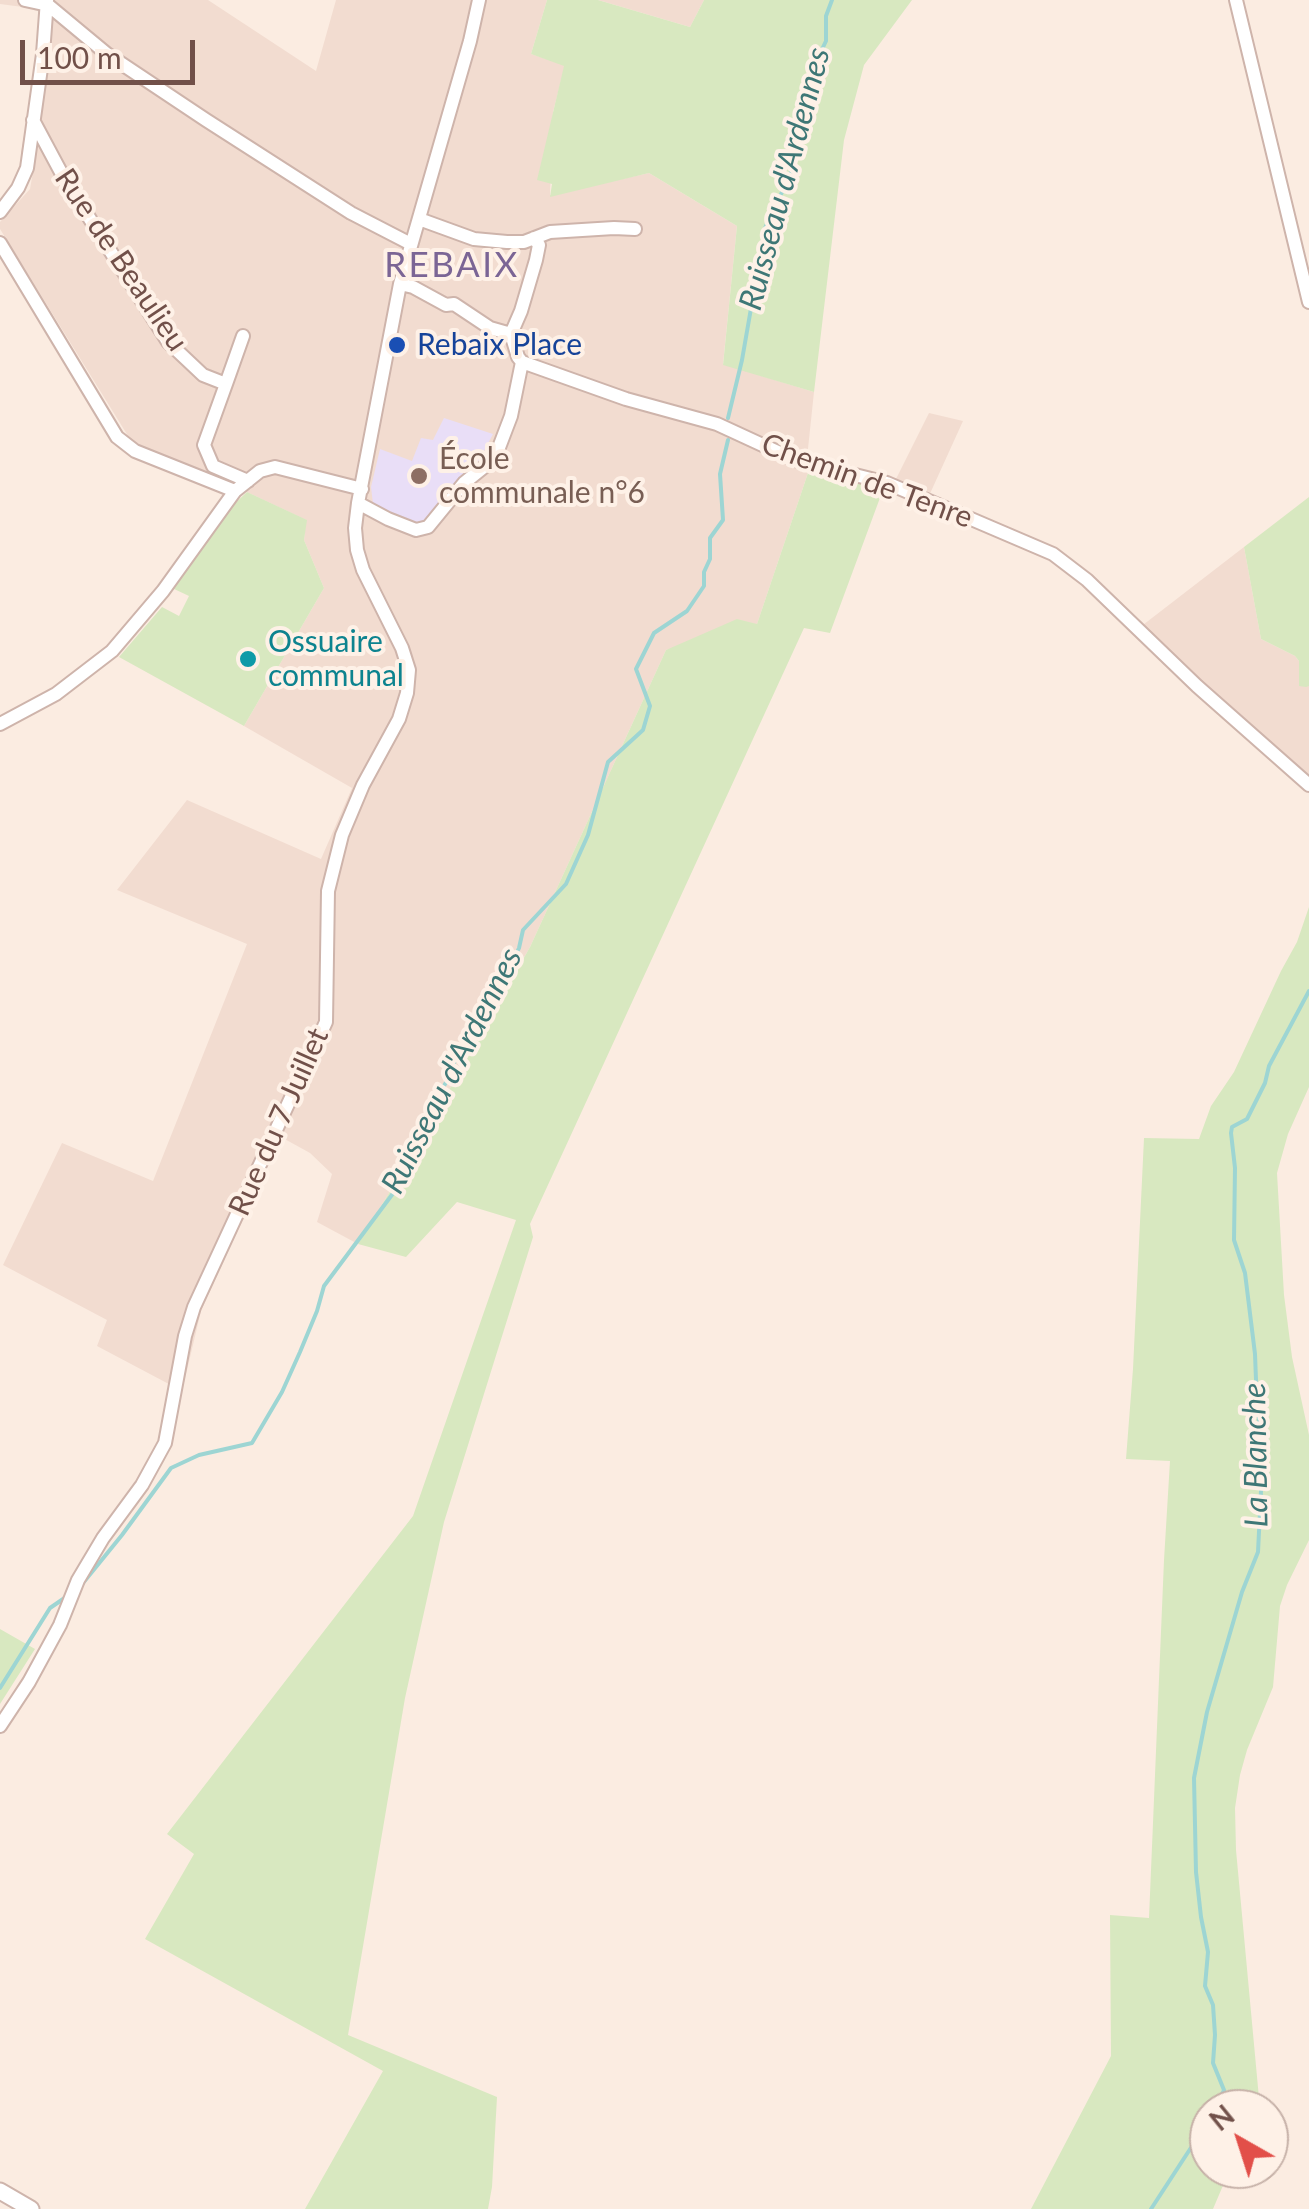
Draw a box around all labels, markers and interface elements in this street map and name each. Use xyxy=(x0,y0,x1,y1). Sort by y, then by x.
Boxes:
scale bar xyxy=(25,20,200,82)
text: 100 m xyxy=(37,39,122,75)
water label: Ruisseau d'Ardennes xyxy=(732,44,838,314)
street label: Rue de Beaulieu xyxy=(47,162,195,358)
district label: REBAIX xyxy=(384,245,520,287)
place label: Rebaix Place xyxy=(417,327,582,363)
marker: Rebaix Place xyxy=(386,334,408,356)
street label: Chemin de Tenre xyxy=(757,426,977,536)
place label: École communale n°6 xyxy=(439,441,645,512)
marker: École communale n°6 xyxy=(408,465,430,487)
place label: Ossuaire communal xyxy=(268,624,404,694)
marker: Ossuaire communal xyxy=(237,648,259,670)
water label: Ruisseau d'Ardennes xyxy=(374,942,530,1200)
street label: Rue du 7 Juillet xyxy=(222,1023,336,1221)
water label: La Blanche xyxy=(1236,1382,1276,1528)
north arrow xyxy=(1189,2089,1289,2189)
text: N xyxy=(1202,2097,1240,2137)

